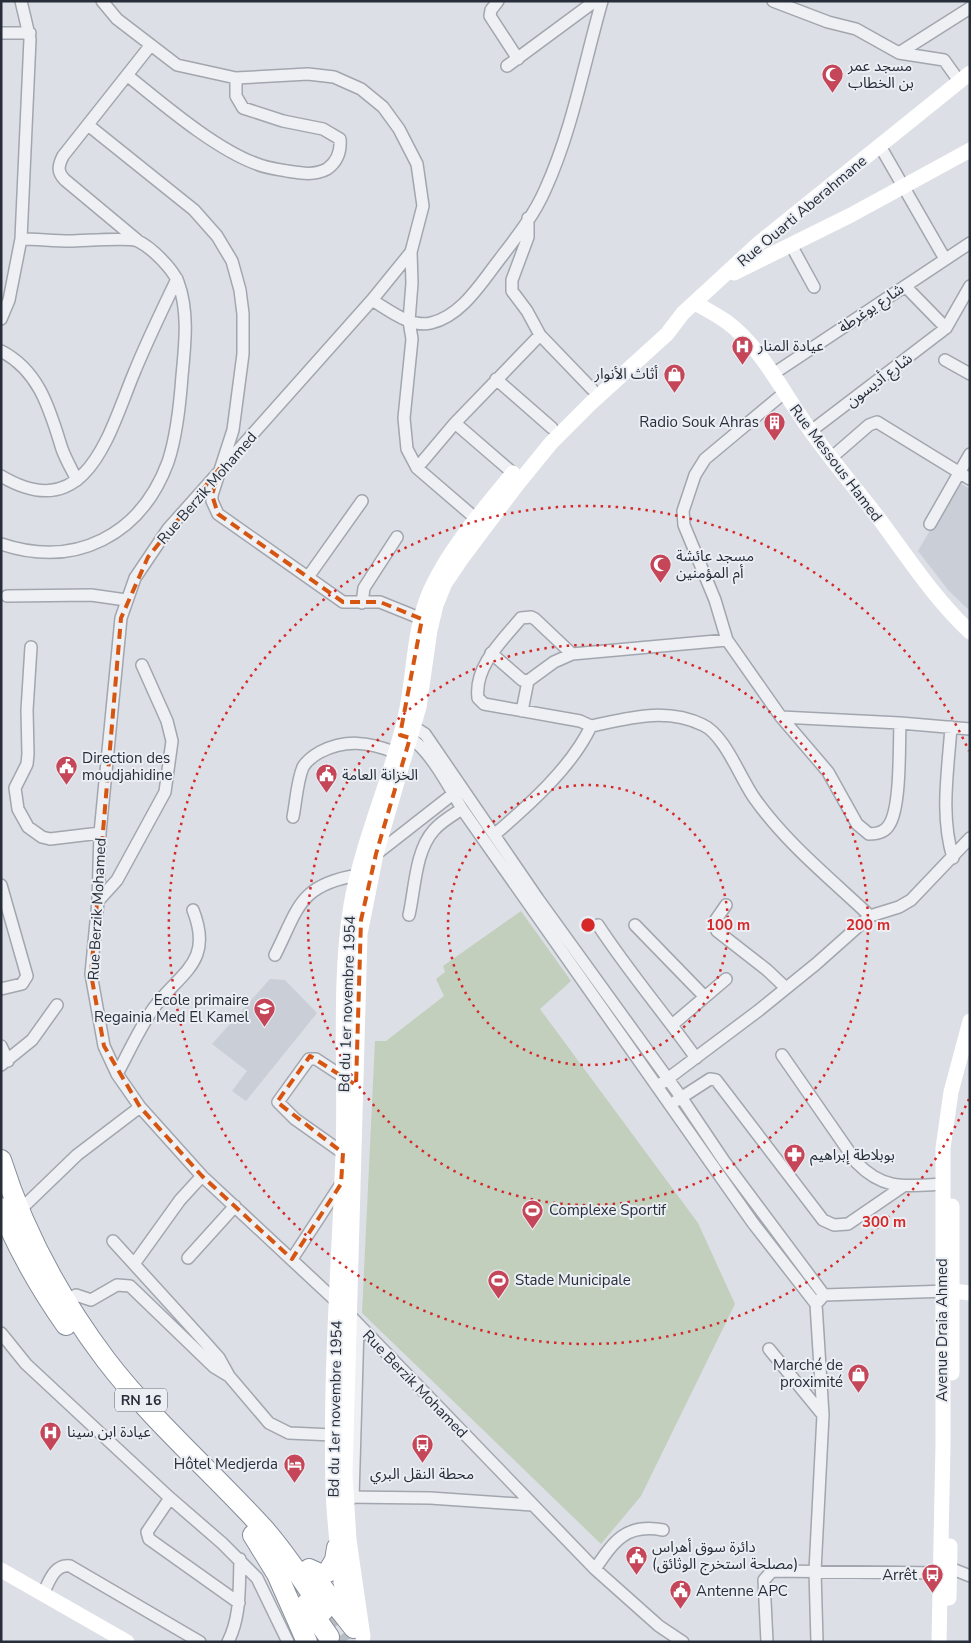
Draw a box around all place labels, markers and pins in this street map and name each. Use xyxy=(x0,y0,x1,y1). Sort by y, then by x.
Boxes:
place label: مسجد عمر بن الخطاب xyxy=(847,56,914,93)
mosque icon: مسجد عمر بن الخطاب xyxy=(820,63,844,94)
hospital icon: عيادة المنار xyxy=(730,334,754,365)
place label: عيادة المنار xyxy=(757,336,824,356)
shop icon: أثاث الأنوار xyxy=(662,362,686,393)
place label: أثاث الأنوار xyxy=(593,364,658,384)
building icon: Radio Souk Ahras xyxy=(763,410,787,441)
place label: Radio Souk Ahras xyxy=(639,412,759,432)
place label: مسجد عائشة أم المؤمنين xyxy=(676,546,754,584)
mosque icon: مسجد عائشة أم المؤمنين xyxy=(648,553,672,584)
place label: Direction des moudjahidine xyxy=(82,748,173,785)
public building icon: Direction des moudjahidine xyxy=(54,755,78,786)
public building icon: الخزانة العامة xyxy=(314,763,338,794)
place label: الخزانة العامة xyxy=(342,765,418,785)
centre of rings xyxy=(579,916,597,934)
place label: Ecole primaire Regainia Med El Kamel xyxy=(94,990,250,1027)
school or university icon: Ecole primaire Regainia Med El Kamel xyxy=(253,997,277,1028)
pharmacy icon: بوبلاطة إبراهيم xyxy=(782,1143,806,1174)
place label: بوبلاطة إبراهيم xyxy=(810,1145,895,1166)
sports icon: Complexe Sportif xyxy=(521,1198,545,1229)
place label: Complexe Sportif xyxy=(549,1200,667,1220)
sports icon: Stade Municipale xyxy=(487,1268,511,1299)
place label: Stade Municipale xyxy=(515,1270,631,1290)
place label: Marché de proximité xyxy=(773,1355,843,1392)
shop icon: Marché de proximité xyxy=(847,1362,871,1393)
hospital icon: عيادة ابن سينا xyxy=(39,1420,63,1451)
place label: عيادة ابن سينا xyxy=(67,1422,151,1442)
bus stop icon: محطة النقل البري xyxy=(410,1433,434,1464)
hotel icon: Hôtel Medjerda xyxy=(282,1452,306,1483)
place label: Hôtel Medjerda xyxy=(174,1454,278,1474)
place label: محطة النقل البري xyxy=(370,1464,474,1485)
place label: دائرة سوق أهراس (مصلحة استخرج الوثائق) xyxy=(652,1537,798,1576)
public building icon: دائرة سوق أهراس (مصلحة استخرج الوثائق) xyxy=(624,1544,648,1575)
bus stop icon: Arrêt xyxy=(921,1563,945,1594)
place label: Arrêt xyxy=(882,1565,918,1585)
public building icon: Antenne APC xyxy=(668,1579,692,1610)
place label: Antenne APC xyxy=(696,1581,788,1601)

